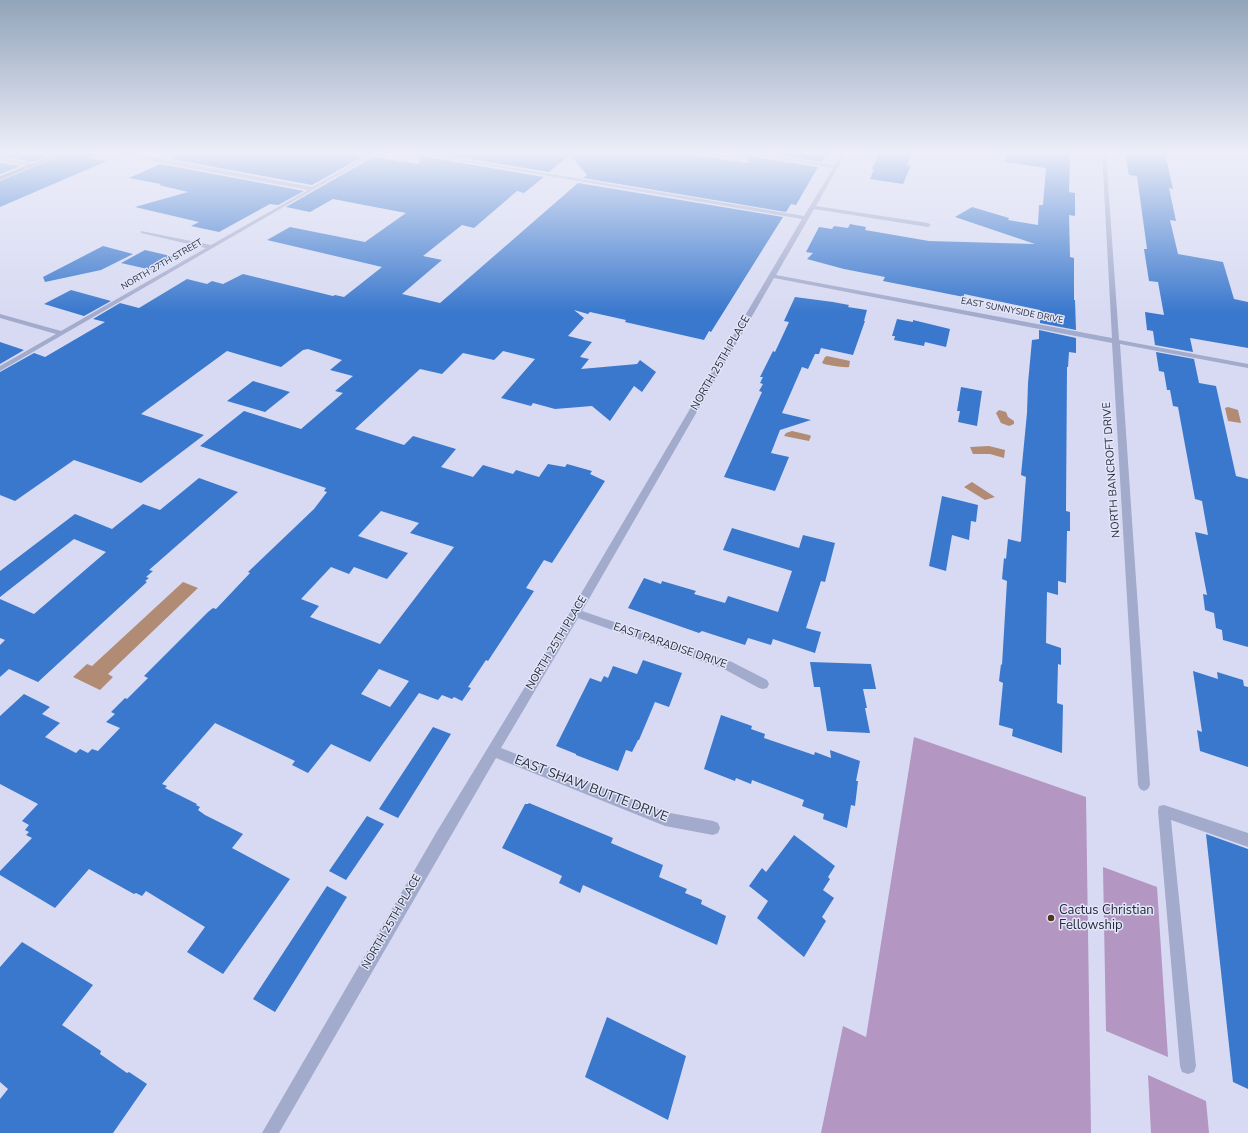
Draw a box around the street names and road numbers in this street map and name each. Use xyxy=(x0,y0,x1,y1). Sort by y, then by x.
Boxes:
street label: NORTH 27TH STREET xyxy=(119,237,205,293)
street label: EAST SUNNYSIDE DRIVE xyxy=(960,296,1064,326)
street label: NORTH 25TH PLACE xyxy=(689,313,753,413)
street label: NORTH BANCROFT DRIVE xyxy=(1101,402,1123,538)
street label: NORTH 25TH PLACE xyxy=(524,594,590,692)
street label: EAST PARADISE DRIVE xyxy=(612,620,728,672)
street label: EAST SHAW BUTTE DRIVE xyxy=(512,752,670,826)
street label: NORTH 25TH PLACE xyxy=(360,872,424,972)

